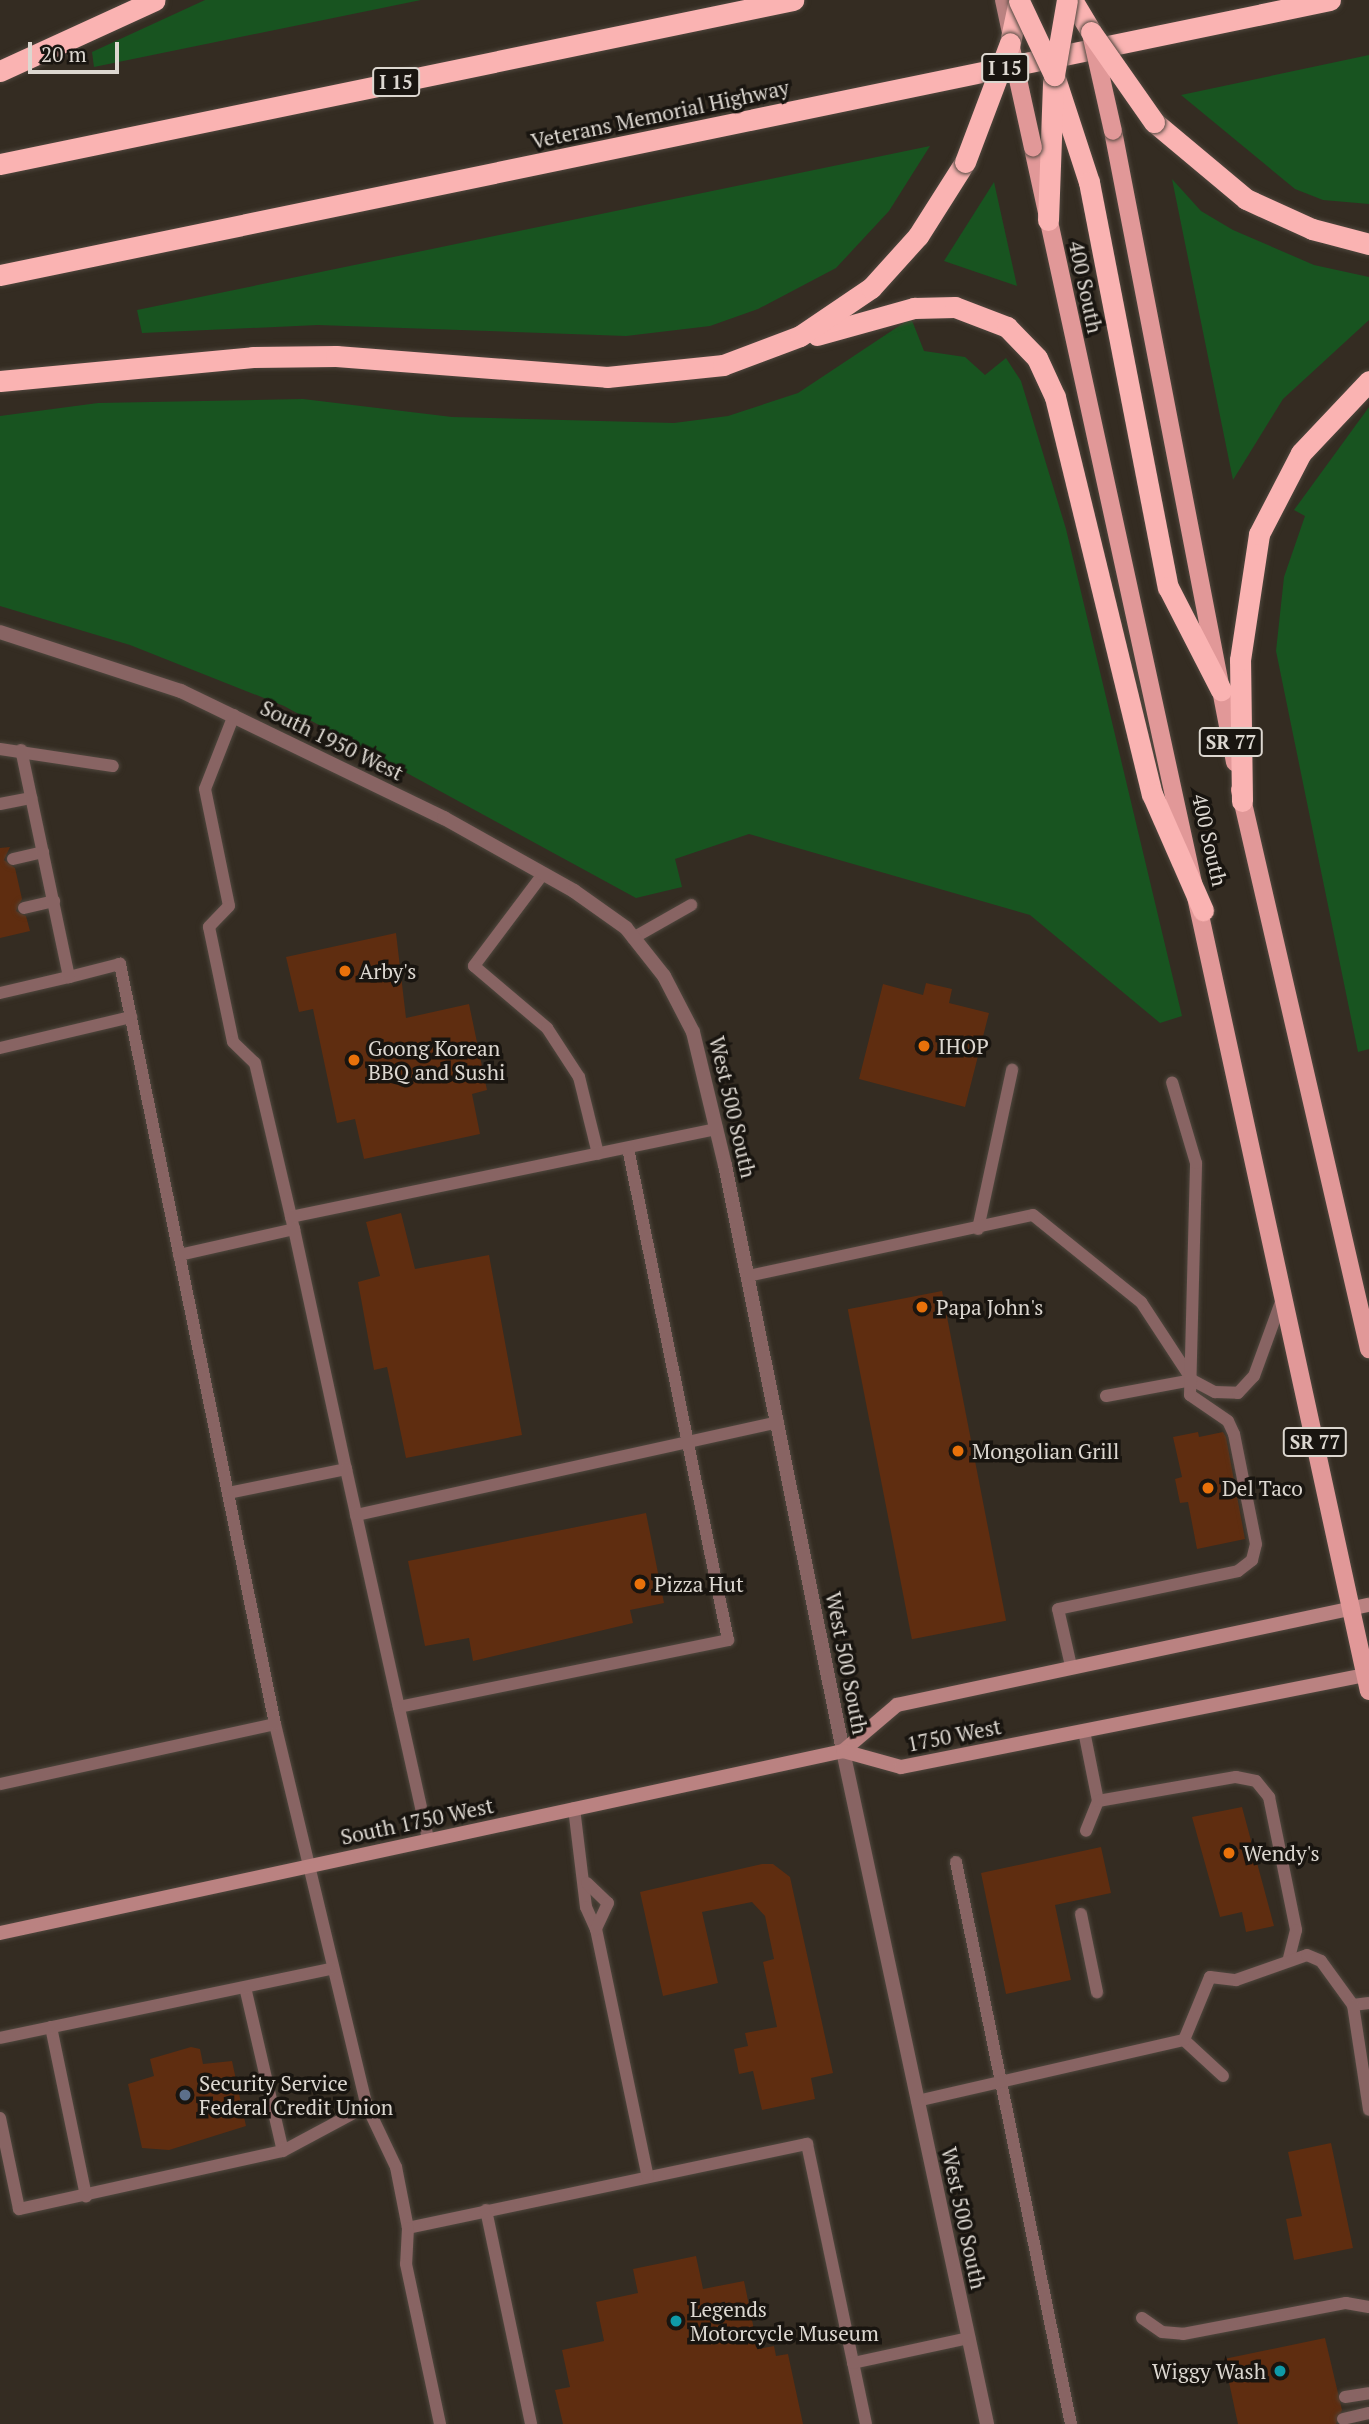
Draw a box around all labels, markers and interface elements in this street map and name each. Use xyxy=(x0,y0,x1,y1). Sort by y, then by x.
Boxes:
scale bar xyxy=(32,28,122,72)
text: 20 m xyxy=(41,40,87,68)
road number: I 15 xyxy=(981,52,1030,83)
road number: I 15 xyxy=(372,66,420,97)
street label: Veterans Memorial Highway xyxy=(529,74,791,154)
street label: 400 South xyxy=(1064,239,1108,335)
street label: South 1950 West xyxy=(256,695,408,785)
road number: SR 77 xyxy=(1198,726,1264,758)
street label: 400 South xyxy=(1187,792,1233,888)
place label: Arby's xyxy=(359,958,416,984)
marker: Arby's xyxy=(337,963,353,979)
place label: IHOP xyxy=(938,1033,989,1059)
street label: West 500 South xyxy=(704,1034,762,1180)
place label: Goong Korean BBQ and Sushi xyxy=(368,1035,505,1085)
marker: IHOP xyxy=(916,1038,932,1054)
marker: Goong Korean BBQ and Sushi xyxy=(346,1052,362,1068)
place label: Papa John's xyxy=(936,1294,1043,1320)
marker: Papa John's xyxy=(914,1299,930,1315)
road number: SR 77 xyxy=(1282,1426,1348,1458)
place label: Mongolian Grill xyxy=(972,1438,1119,1464)
marker: Mongolian Grill xyxy=(950,1443,966,1459)
place label: Del Taco xyxy=(1222,1475,1303,1501)
marker: Del Taco xyxy=(1200,1480,1216,1496)
place label: Pizza Hut xyxy=(654,1571,744,1597)
marker: Pizza Hut xyxy=(632,1576,648,1592)
street label: West 500 South xyxy=(821,1590,873,1736)
street label: 1750 West xyxy=(905,1714,1003,1756)
street label: South 1750 West xyxy=(338,1792,496,1850)
place label: Wendy's xyxy=(1243,1840,1320,1866)
marker: Wendy's xyxy=(1221,1845,1237,1861)
place label: Security Service Federal Credit Union xyxy=(199,2070,393,2120)
marker: Security Service Federal Credit Union xyxy=(177,2087,193,2103)
street label: West 500 South xyxy=(937,2145,991,2291)
place label: Legends Motorcycle Museum xyxy=(690,2296,879,2346)
marker: Legends Motorcycle Museum xyxy=(668,2313,684,2329)
place label: Wiggy Wash xyxy=(1152,2358,1266,2384)
marker: Wiggy Wash xyxy=(1272,2363,1288,2379)

